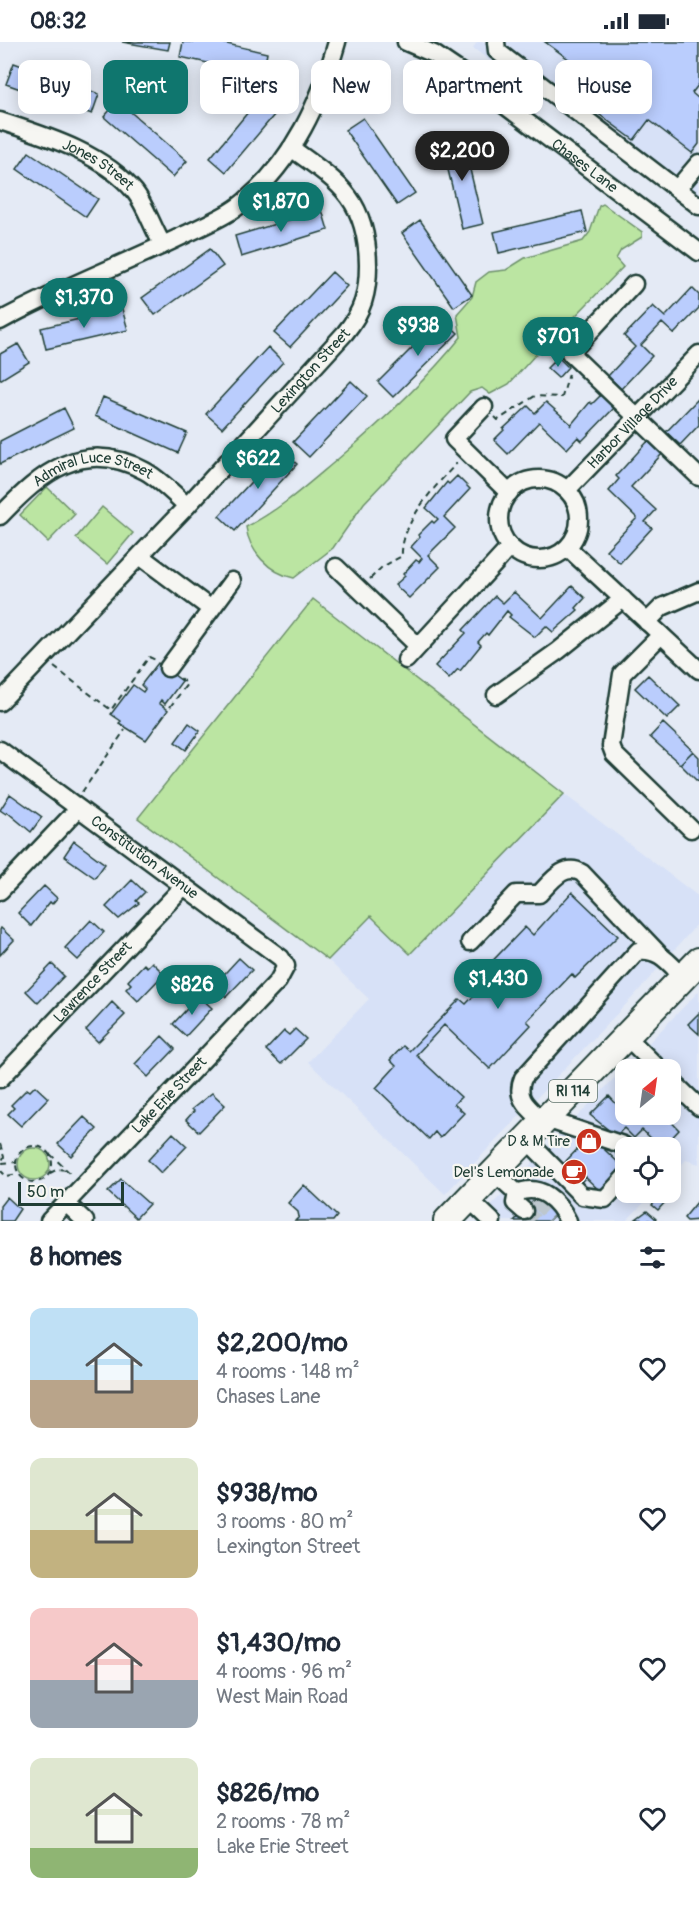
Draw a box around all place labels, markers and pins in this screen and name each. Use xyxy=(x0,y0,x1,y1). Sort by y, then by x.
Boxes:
pin: $2,200 xyxy=(413,131,511,182)
pin: $1,870 xyxy=(232,182,330,233)
pin: $1,370 xyxy=(35,278,133,329)
pin: $938 xyxy=(382,306,454,357)
pin: $701 xyxy=(522,317,594,368)
pin: $622 xyxy=(222,439,294,490)
pin: $1,430 xyxy=(449,959,547,1010)
pin: $826 xyxy=(156,965,228,1016)
shop icon: D & M Tire xyxy=(574,1126,604,1156)
place label: D & M Tire xyxy=(507,1132,571,1151)
cafe icon: Del's Lemonade xyxy=(559,1157,589,1187)
place label: Del's Lemonade xyxy=(453,1163,555,1182)

